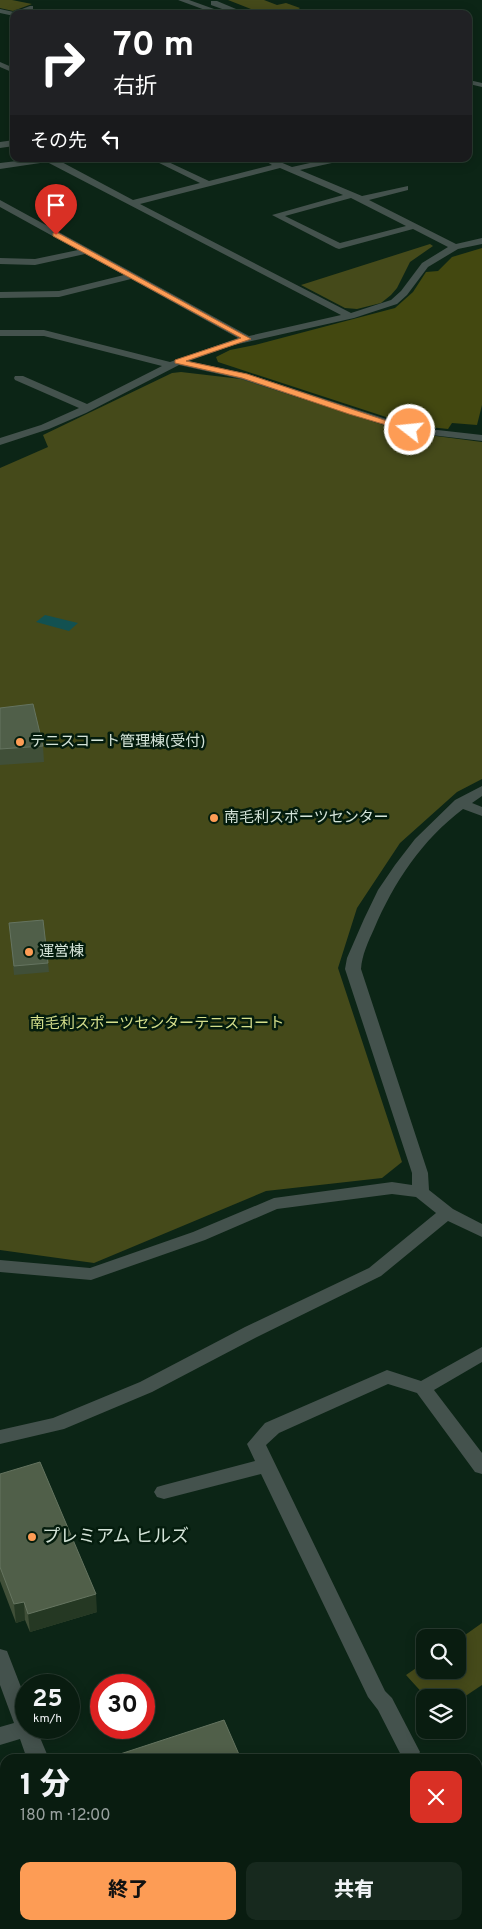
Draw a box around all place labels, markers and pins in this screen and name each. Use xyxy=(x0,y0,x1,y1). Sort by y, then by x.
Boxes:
pin xyxy=(35,184,77,235)
place label: テニスコート管理棟(受付) xyxy=(30,732,205,752)
marker: テニスコート管理棟(受付) xyxy=(14,736,26,748)
place label: 南毛利スポーツセンター xyxy=(224,809,389,828)
marker: 南毛利スポーツセンター xyxy=(208,812,220,824)
place label: 運営棟 xyxy=(39,942,84,962)
marker: 運営棟 xyxy=(23,946,35,958)
place label: プレミアム ヒルズ xyxy=(42,1526,189,1549)
marker: プレミアム ヒルズ xyxy=(26,1531,38,1543)

